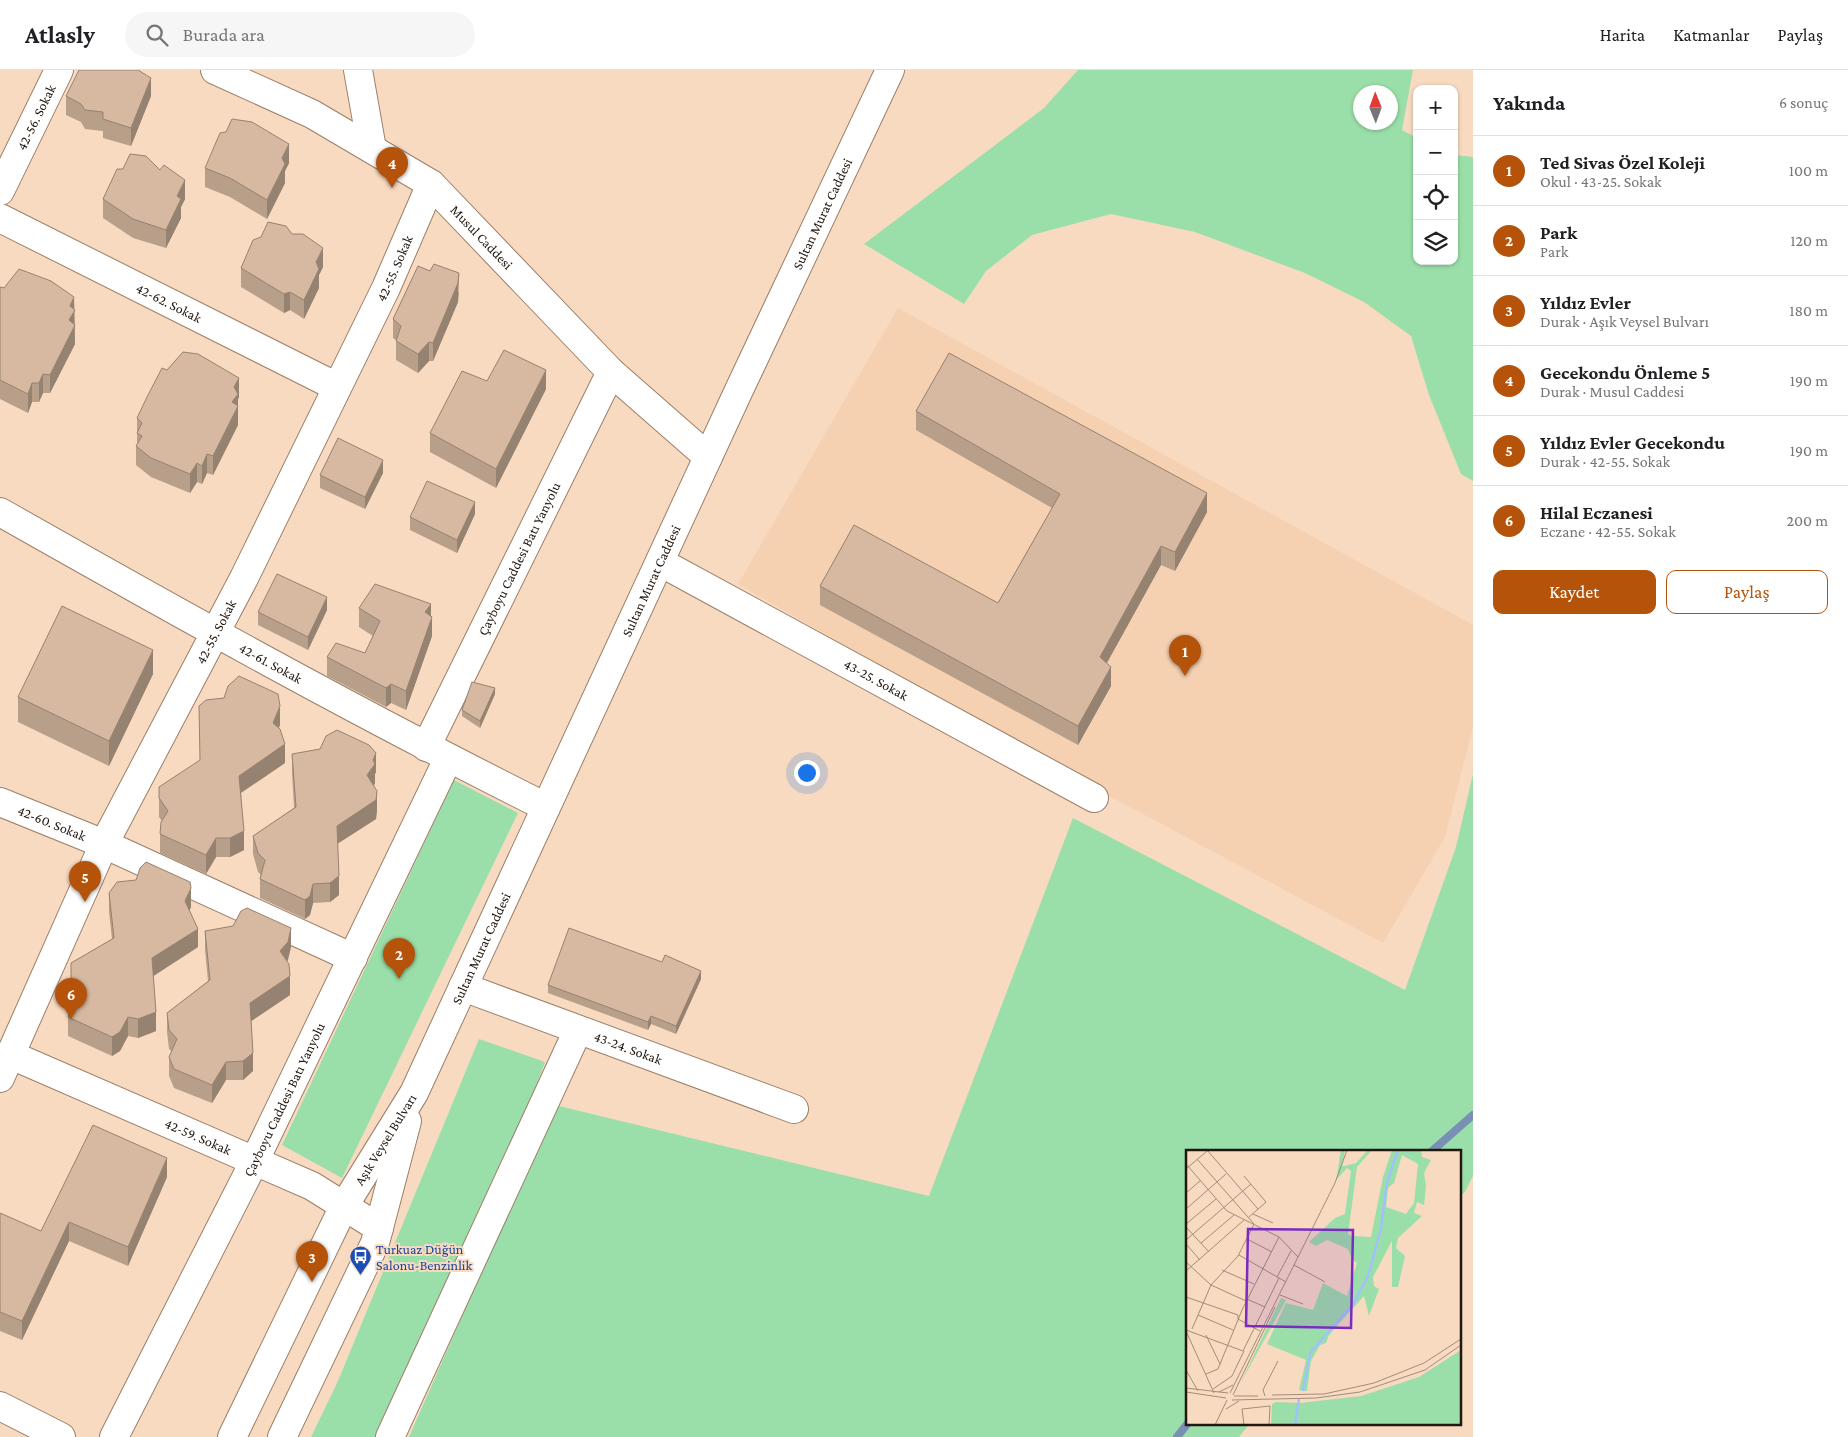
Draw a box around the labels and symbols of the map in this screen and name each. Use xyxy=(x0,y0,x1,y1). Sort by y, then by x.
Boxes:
street label: 42-56. Sokak xyxy=(13,81,59,153)
north arrow xyxy=(1353,85,1398,130)
pin: 4 xyxy=(376,147,408,188)
street label: Sultan Murat Caddesi xyxy=(789,155,855,272)
street label: Musul Caddesi xyxy=(447,201,517,273)
street label: 42-55. Sokak xyxy=(373,232,416,304)
street label: 42-62. Sokak xyxy=(133,280,205,326)
street label: Çayboyu Caddesi Batı Yanyolu xyxy=(474,479,564,638)
street label: Sultan Murat Caddesi xyxy=(618,522,684,639)
street label: 42-55. Sokak xyxy=(192,596,239,667)
pin: 1 xyxy=(1169,635,1201,676)
street label: 42-61. Sokak xyxy=(236,639,305,687)
street label: 43-25. Sokak xyxy=(841,656,911,704)
your location xyxy=(794,760,820,786)
street label: 42-60. Sokak xyxy=(15,802,89,844)
pin: 5 xyxy=(69,861,101,902)
street label: Sultan Murat Caddesi xyxy=(448,890,514,1007)
pin: 2 xyxy=(383,938,415,979)
pin: 6 xyxy=(55,978,87,1019)
street label: Çayboyu Caddesi Batı Yanyolu xyxy=(240,1019,328,1179)
street label: 43-24. Sokak xyxy=(592,1028,665,1068)
street label: Aşık Veysel Bulvarı xyxy=(351,1091,420,1188)
street label: 42-59. Sokak xyxy=(162,1115,234,1158)
inset map xyxy=(1186,1150,1460,1424)
pin: 3 xyxy=(296,1241,328,1282)
place label: Turkuaz Düğün Salonu-Benzinlik xyxy=(376,1241,472,1273)
bus stop icon: Turkuaz Düğün Salonu-Benzinlik xyxy=(348,1245,372,1276)

